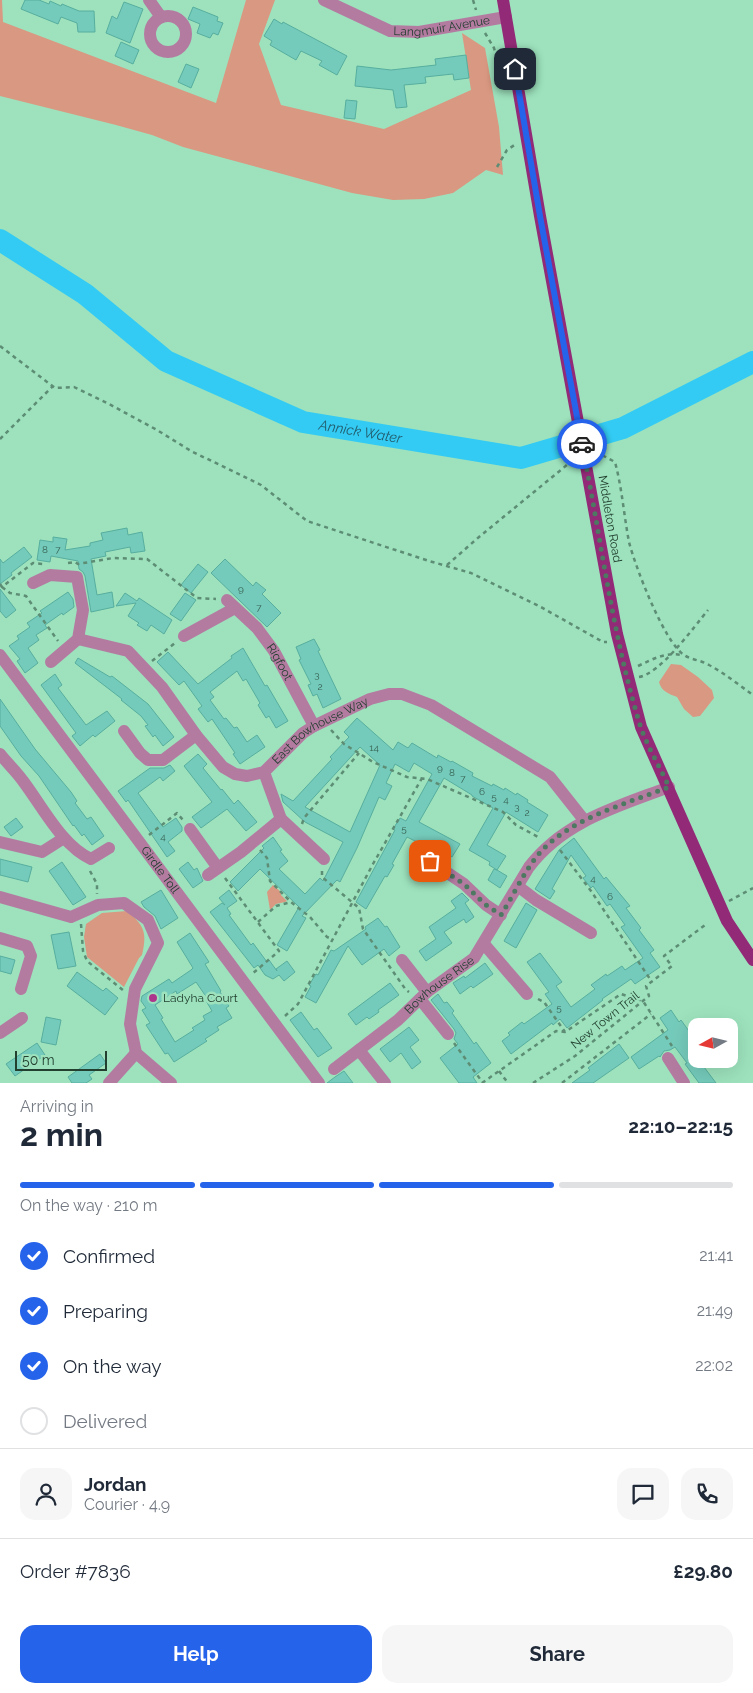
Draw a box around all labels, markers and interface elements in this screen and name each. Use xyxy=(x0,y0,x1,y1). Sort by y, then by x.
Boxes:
street label: Langmuir Avenue xyxy=(393,13,491,39)
pin xyxy=(494,48,536,90)
icon: home xyxy=(501,55,529,83)
water label: Annick Water xyxy=(317,417,404,446)
courier xyxy=(557,419,607,469)
icon: car xyxy=(568,430,596,458)
street label: Middleton Road xyxy=(595,474,625,564)
house number: 8 xyxy=(42,544,48,555)
house number: 7 xyxy=(55,544,61,555)
house number: 9 xyxy=(238,583,244,594)
house number: 7 xyxy=(256,602,262,613)
street label: Rigfoot xyxy=(264,641,295,683)
house number: 3 xyxy=(314,669,320,680)
house number: 2 xyxy=(317,681,323,692)
street label: East Bowhouse Way xyxy=(269,694,371,767)
house number: 14 xyxy=(369,742,379,753)
house number: 9 xyxy=(437,762,443,773)
house number: 8 xyxy=(449,767,455,778)
house number: 7 xyxy=(460,773,466,784)
house number: 6 xyxy=(479,786,485,797)
house number: 5 xyxy=(491,791,497,802)
house number: 4 xyxy=(503,794,509,805)
house number: 3 xyxy=(514,801,520,812)
house number: 2 xyxy=(524,807,530,818)
house number: 5 xyxy=(401,823,407,834)
house number: 4 xyxy=(160,831,166,842)
pin xyxy=(409,840,451,882)
street label: Girdle Toll xyxy=(138,843,183,897)
icon: bag xyxy=(416,847,444,875)
house number: 4 xyxy=(590,873,596,884)
house number: 6 xyxy=(607,891,613,902)
street label: Bowhouse Rise xyxy=(402,953,477,1017)
street label: New Town Trail xyxy=(568,988,642,1052)
place label: Ladyha Court xyxy=(163,991,238,1005)
marker: Ladyha Court xyxy=(147,992,159,1004)
house number: 5 xyxy=(556,1002,562,1013)
north arrow xyxy=(688,1018,738,1068)
map controls xyxy=(688,1018,738,1068)
scale bar xyxy=(15,1048,108,1071)
text: 50 m xyxy=(22,1052,55,1068)
text: Arriving in xyxy=(20,1097,94,1116)
text: 22:10–22:15 xyxy=(628,1115,733,1137)
text: 2 min xyxy=(20,1116,103,1153)
text: On the way · 210 m xyxy=(20,1196,158,1215)
icon: check xyxy=(20,1242,48,1270)
text: Confirmed xyxy=(63,1245,155,1267)
text: 21:41 xyxy=(699,1246,733,1265)
icon: check xyxy=(20,1297,48,1325)
text: Preparing xyxy=(63,1300,148,1322)
text: 21:49 xyxy=(697,1301,733,1320)
icon: check xyxy=(20,1352,48,1380)
text: On the way xyxy=(63,1355,162,1377)
text: 22:02 xyxy=(695,1356,733,1375)
text: Delivered xyxy=(63,1410,147,1432)
button: person xyxy=(20,1468,72,1520)
button: chat xyxy=(617,1468,669,1520)
button: phone xyxy=(681,1468,733,1520)
text: Jordan xyxy=(84,1473,147,1495)
text: Courier · 4.9 xyxy=(84,1495,170,1514)
text: Order #7836 xyxy=(20,1560,131,1582)
text: £29.80 xyxy=(673,1560,733,1582)
button: Help xyxy=(20,1625,372,1683)
button: Share xyxy=(382,1625,733,1683)

